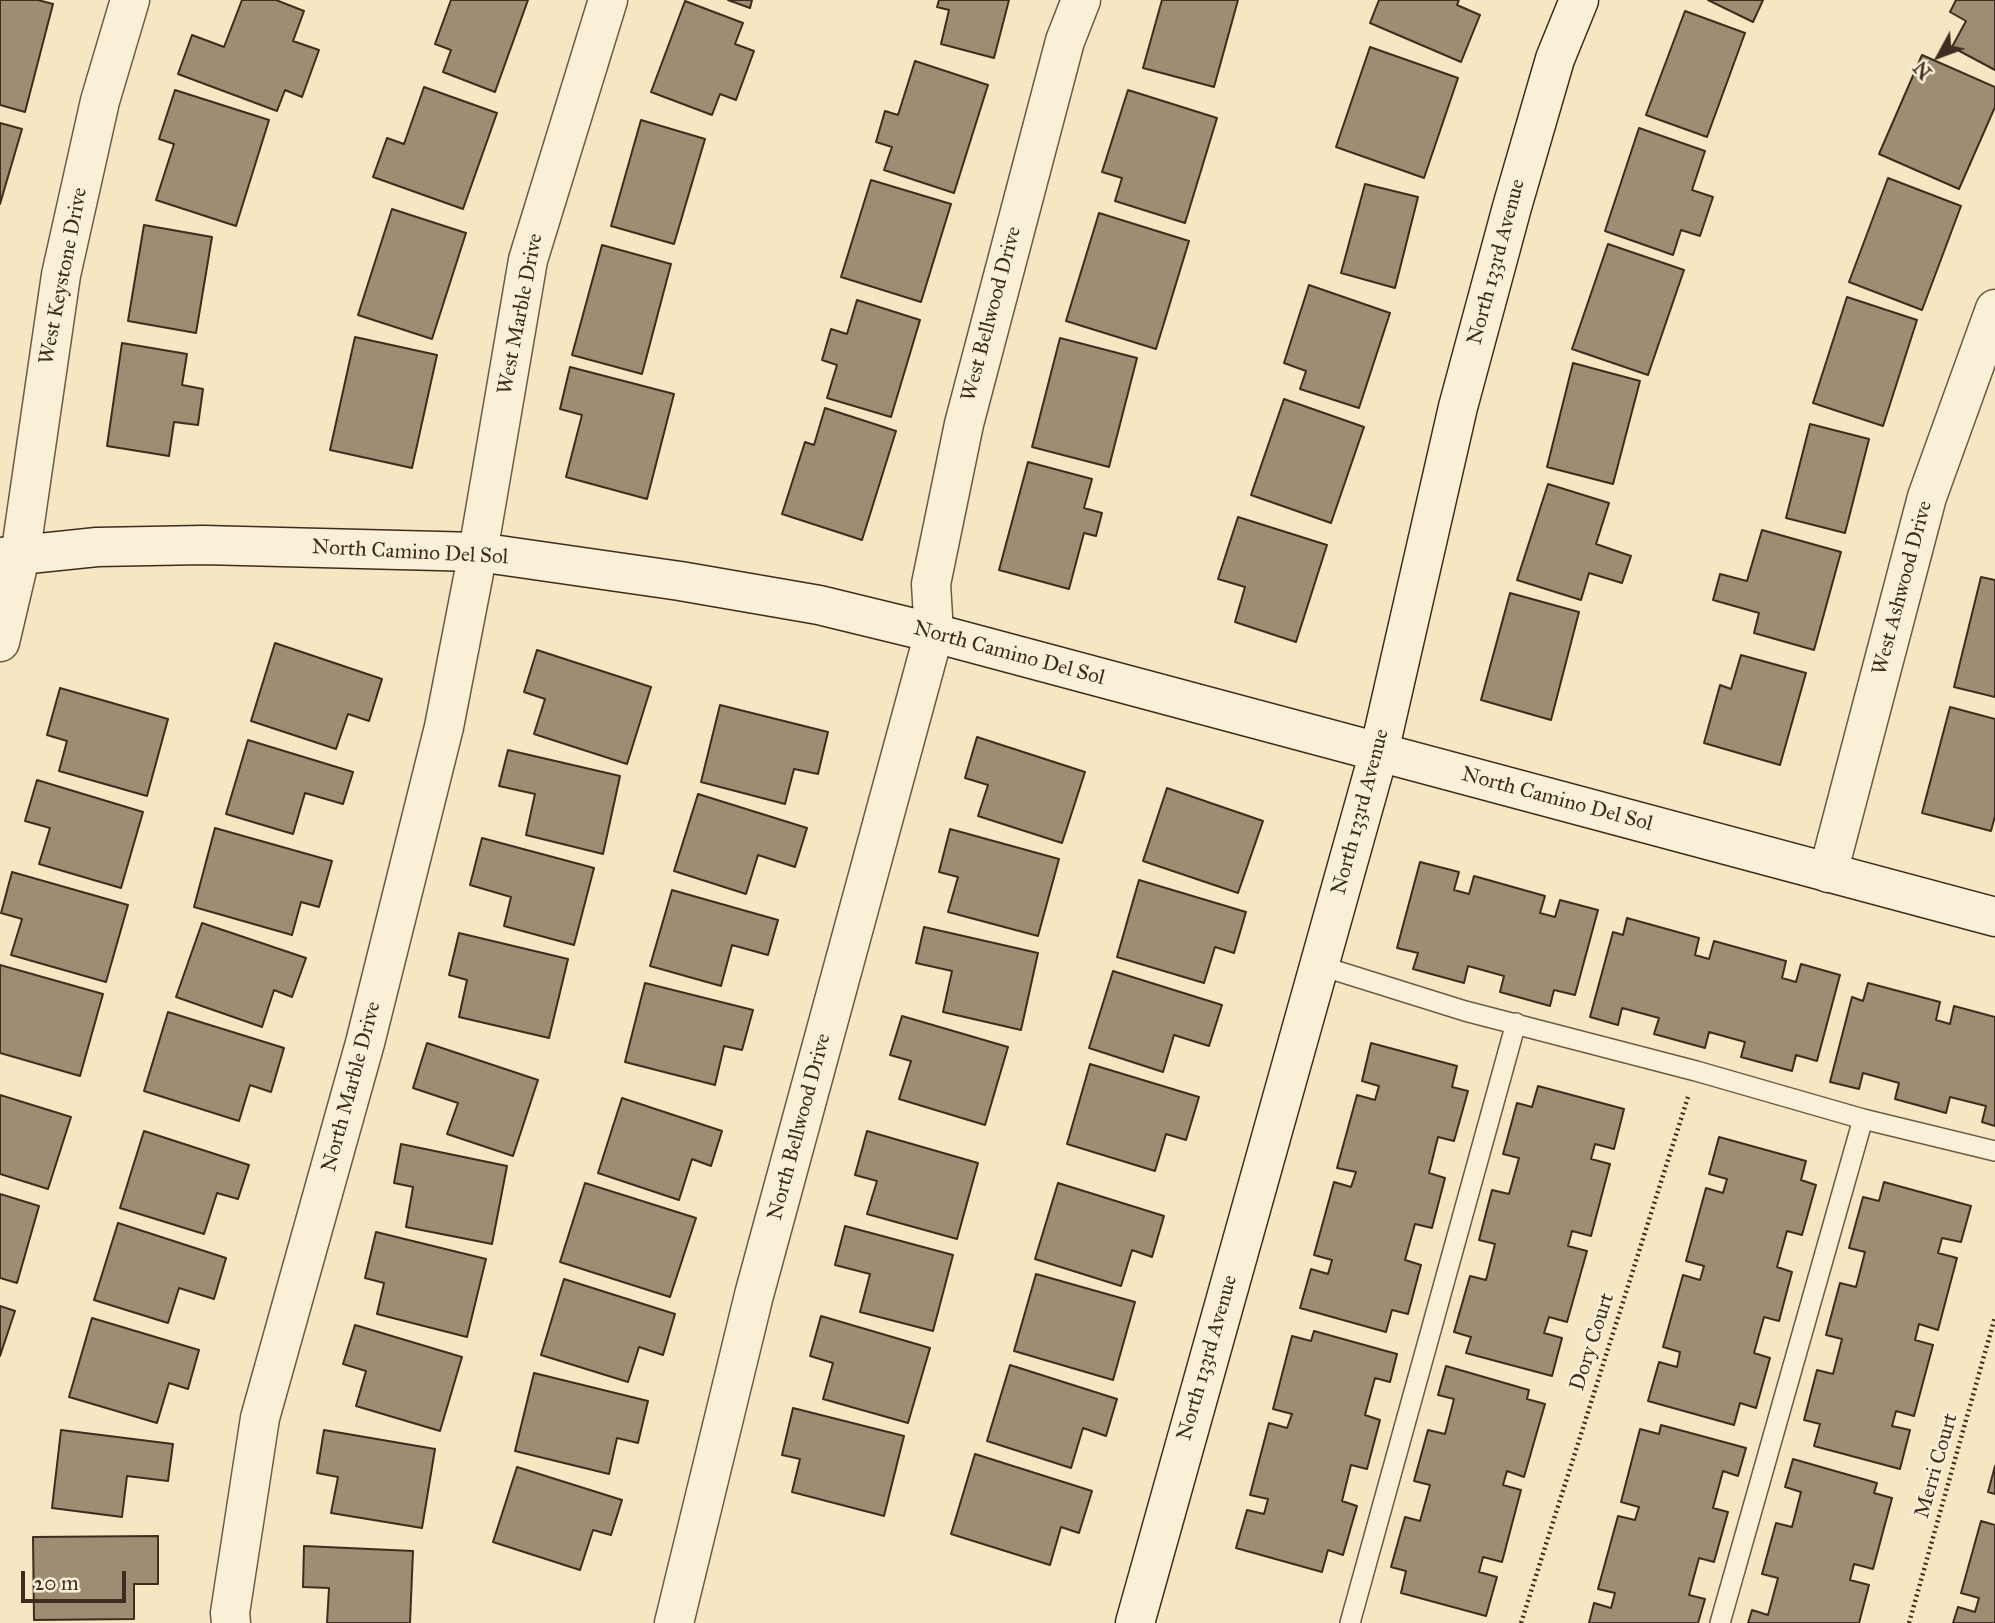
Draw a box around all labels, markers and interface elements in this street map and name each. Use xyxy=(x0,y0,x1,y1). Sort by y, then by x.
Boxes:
north arrow xyxy=(1904,21,1974,91)
text: N xyxy=(1909,56,1937,84)
street label: North 133rd Avenue xyxy=(1463,176,1531,348)
street label: West Keystone Drive xyxy=(34,185,94,367)
street label: West Bellwood Drive xyxy=(957,224,1027,404)
street label: West Marble Drive xyxy=(493,231,549,397)
street label: West Ashwood Drive xyxy=(1868,498,1938,678)
street label: North Camino Del Sol xyxy=(311,535,509,571)
street label: North Camino Del Sol xyxy=(911,616,1107,692)
street label: North 133rd Avenue xyxy=(1327,726,1395,898)
street label: North Camino Del Sol xyxy=(1459,762,1655,838)
street label: North Marble Drive xyxy=(317,999,387,1175)
street label: North Bellwood Drive xyxy=(763,1031,837,1223)
street label: North 133rd Avenue xyxy=(1172,1273,1244,1443)
street label: Dory Court xyxy=(1565,1290,1621,1394)
street label: Merri Court xyxy=(1910,1411,1964,1521)
scale bar xyxy=(24,1556,130,1600)
text: 20 m xyxy=(34,1570,79,1596)

